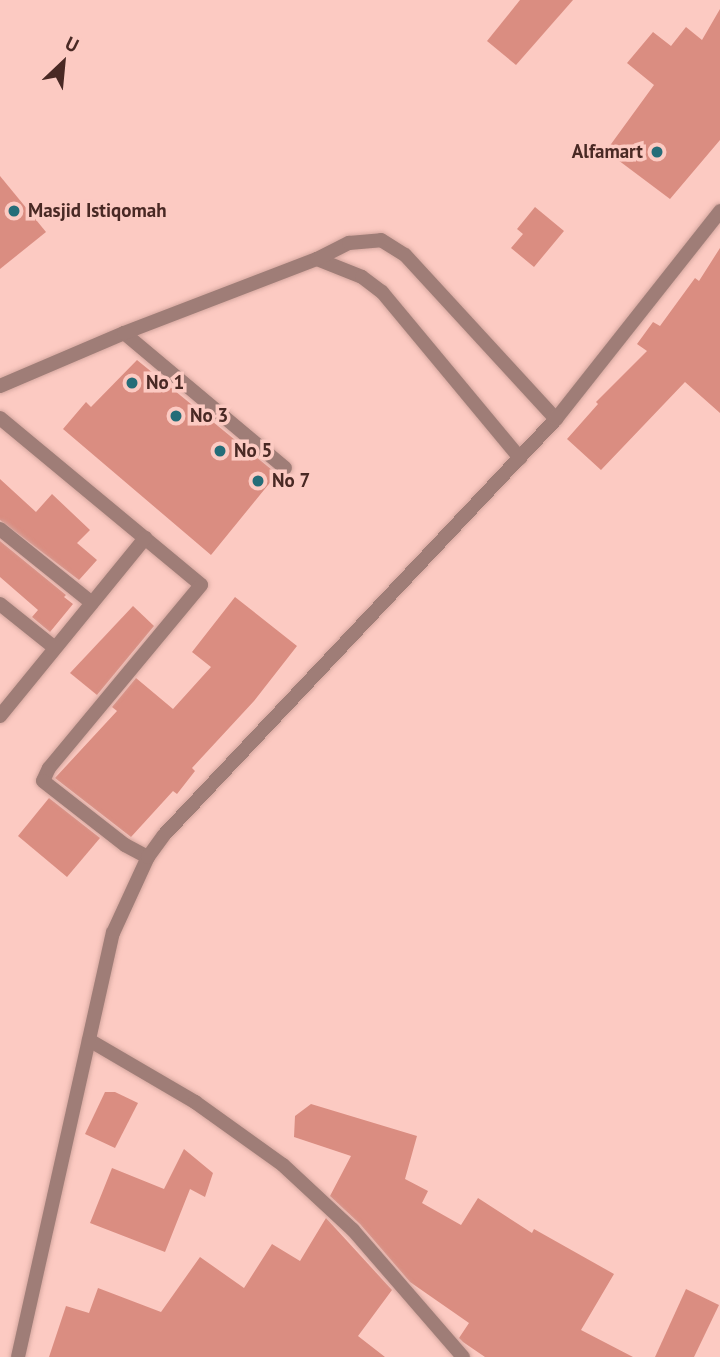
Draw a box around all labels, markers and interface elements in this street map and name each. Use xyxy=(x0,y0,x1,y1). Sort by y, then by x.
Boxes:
north arrow xyxy=(28,28,98,98)
text: U xyxy=(62,31,83,58)
place label: Alfamart xyxy=(572,141,643,163)
marker: Alfamart xyxy=(649,144,665,160)
place label: Masjid Istiqomah xyxy=(28,200,167,222)
marker: Masjid Istiqomah xyxy=(6,203,22,219)
place label: No 1 xyxy=(146,372,184,394)
marker: No 1 xyxy=(124,375,140,391)
place label: No 3 xyxy=(190,405,228,427)
marker: No 3 xyxy=(168,408,184,424)
place label: No 5 xyxy=(234,440,272,462)
marker: No 5 xyxy=(212,443,228,459)
place label: No 7 xyxy=(272,470,310,492)
marker: No 7 xyxy=(250,473,266,489)

